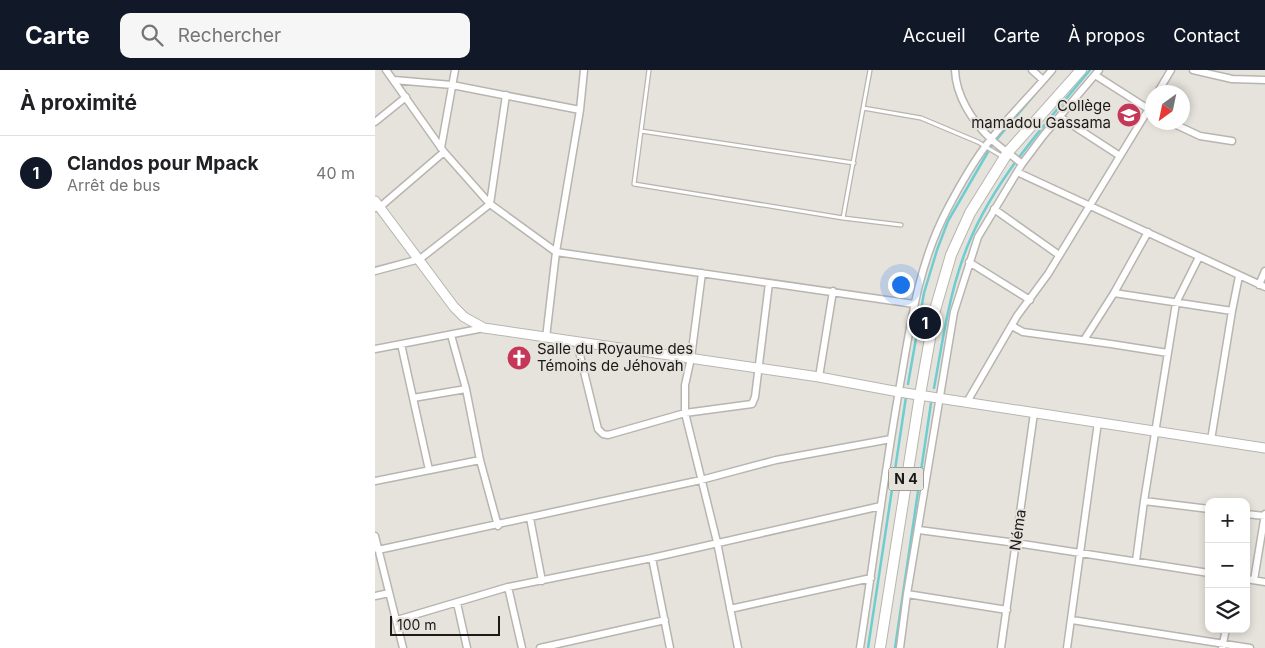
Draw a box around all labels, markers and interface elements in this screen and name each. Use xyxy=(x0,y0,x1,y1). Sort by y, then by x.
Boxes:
search box xyxy=(120,13,470,58)
text: Carte xyxy=(25,21,90,50)
icon: search xyxy=(138,21,166,49)
text: Rechercher xyxy=(178,24,281,47)
text: Accueil xyxy=(903,25,966,46)
text: Carte xyxy=(994,25,1040,46)
text: À propos xyxy=(1068,25,1145,46)
text: Contact xyxy=(1173,25,1240,46)
north arrow xyxy=(1145,85,1190,130)
text: À proximité xyxy=(20,90,137,115)
place label: Collège mamadou Gassama xyxy=(971,96,1111,132)
school or university icon: Collège mamadou Gassama xyxy=(1116,102,1142,128)
text: Clandos pour Mpack xyxy=(67,152,259,175)
text: 1 xyxy=(33,163,39,183)
text: 40 m xyxy=(316,163,355,183)
text: Arrêt de bus xyxy=(67,175,160,195)
your location xyxy=(888,272,914,298)
pin: 1 xyxy=(909,304,941,342)
place label: Salle du Royaume des Témoins de Jéhovah xyxy=(537,339,693,375)
church icon: Salle du Royaume des Témoins de Jéhovah xyxy=(506,345,532,371)
road number: N 4 xyxy=(889,468,923,490)
map controls xyxy=(1205,498,1250,633)
button: + xyxy=(1205,498,1250,543)
street label: Néma xyxy=(1005,508,1030,552)
button: − xyxy=(1205,543,1250,588)
button: layers xyxy=(1205,588,1250,633)
scale bar xyxy=(390,613,500,636)
text: 100 m xyxy=(397,616,437,633)

